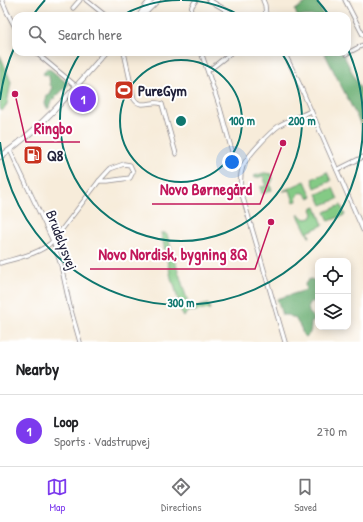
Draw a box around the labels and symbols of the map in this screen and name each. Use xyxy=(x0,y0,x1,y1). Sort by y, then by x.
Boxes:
sports icon: PureGym xyxy=(113,79,135,101)
place label: PureGym xyxy=(138,80,187,102)
pin: 1 xyxy=(70,84,96,114)
text: 100 m xyxy=(229,112,255,129)
text: 200 m xyxy=(288,112,316,129)
callout: Ringbo xyxy=(26,114,80,142)
centre of rings xyxy=(174,114,188,128)
text: Ringbo xyxy=(34,117,73,140)
fuel station icon: Q8 xyxy=(22,144,44,166)
place label: Q8 xyxy=(47,145,64,166)
your location xyxy=(222,152,242,172)
callout: Novo Børnegård xyxy=(152,176,260,204)
text: Novo Børnegård xyxy=(160,178,253,201)
street label: Brudelysvej xyxy=(41,207,83,273)
callout: Novo Nordisk, bygning 8Q xyxy=(90,241,255,269)
text: Novo Nordisk, bygning 8Q xyxy=(99,243,247,266)
text: 300 m xyxy=(167,294,195,311)

